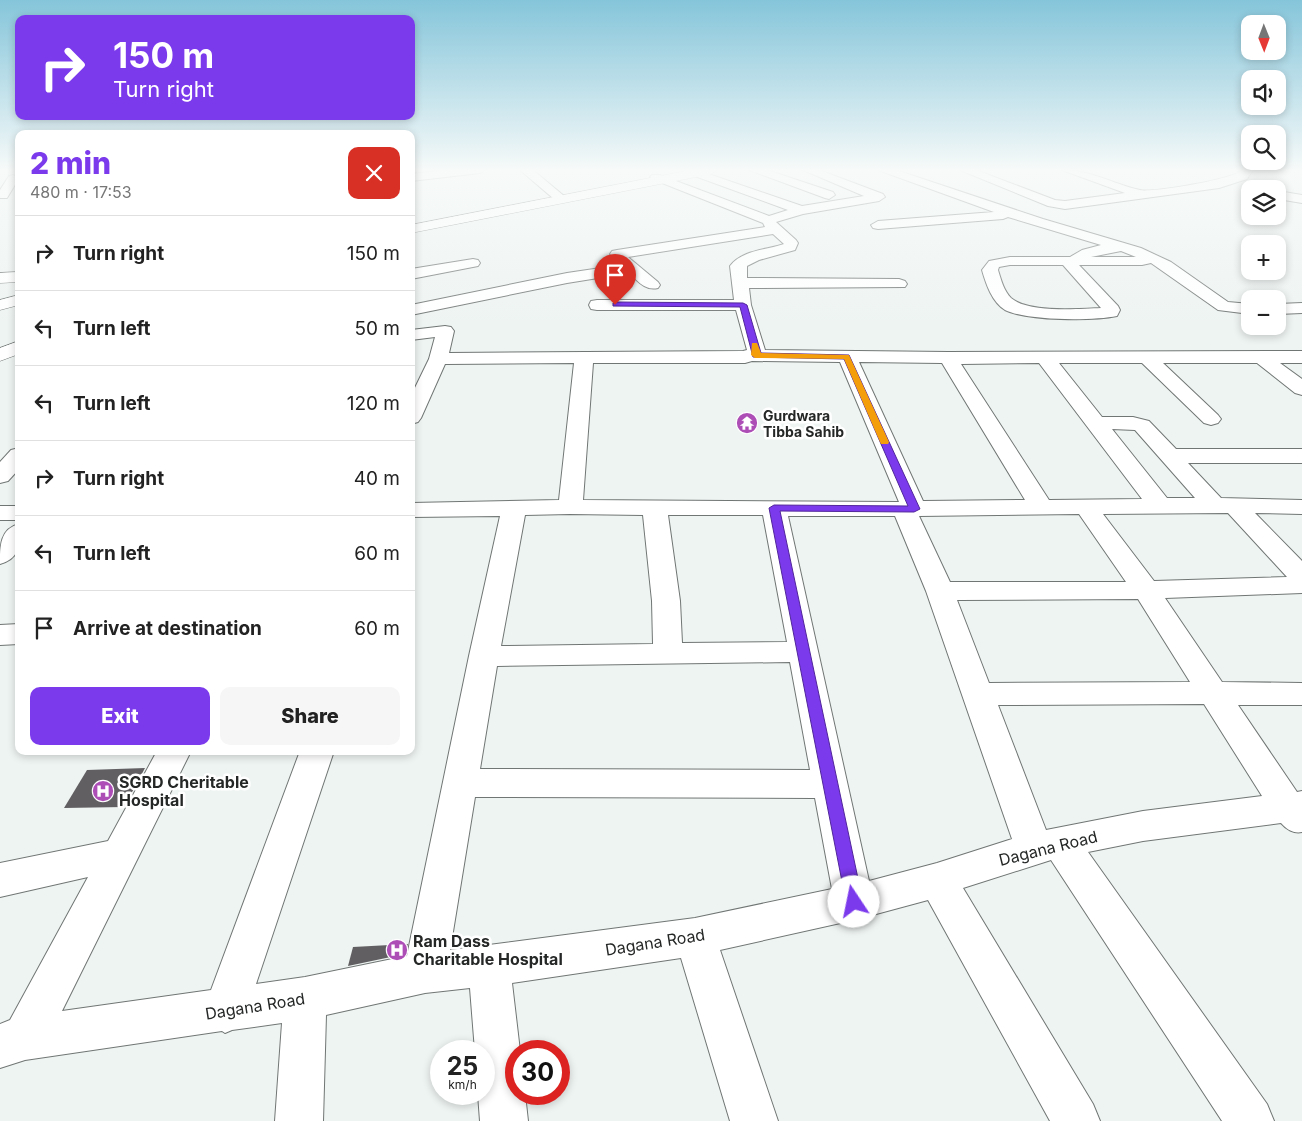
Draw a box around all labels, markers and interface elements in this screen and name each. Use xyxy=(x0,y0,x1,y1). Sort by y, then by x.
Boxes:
north arrow xyxy=(1241,15,1286,60)
map controls xyxy=(1241,15,1286,335)
text: 150 m xyxy=(113,34,214,76)
icon: right xyxy=(30,35,95,100)
button: sound xyxy=(1241,70,1286,115)
text: Turn right xyxy=(113,76,214,102)
button: search xyxy=(1241,125,1286,170)
text: 2 min xyxy=(30,145,111,181)
button: close xyxy=(348,147,400,199)
button: layers xyxy=(1241,180,1286,225)
text: 480 m · 17:53 xyxy=(30,182,132,202)
button: + xyxy=(1241,235,1286,280)
icon: right xyxy=(30,239,58,267)
text: Turn right xyxy=(73,242,164,265)
text: 150 m xyxy=(347,242,400,265)
pin xyxy=(594,254,636,305)
icon: arrive xyxy=(601,261,629,289)
button: − xyxy=(1241,290,1286,335)
icon: left xyxy=(30,314,58,342)
text: Turn left xyxy=(73,317,151,340)
text: 50 m xyxy=(354,317,400,340)
icon: left xyxy=(30,389,58,417)
text: Turn left xyxy=(73,392,151,415)
text: 120 m xyxy=(347,392,400,415)
place label: Gurdwara Tibba Sahib xyxy=(763,407,844,440)
temple icon: Gurdwara Tibba Sahib xyxy=(735,411,759,435)
icon: right xyxy=(30,464,58,492)
text: Turn right xyxy=(73,467,164,490)
text: 40 m xyxy=(354,467,400,490)
icon: left xyxy=(30,539,58,567)
text: Turn left xyxy=(73,542,151,565)
text: 60 m xyxy=(354,542,400,565)
icon: arrive xyxy=(30,614,58,642)
text: Arrive at destination xyxy=(73,617,262,640)
text: 60 m xyxy=(354,617,400,640)
button: Exit xyxy=(30,687,210,745)
button: Share xyxy=(220,687,400,745)
place label: SGRD Cheritable Hospital xyxy=(119,772,249,810)
hospital icon: SGRD Cheritable Hospital xyxy=(91,779,115,803)
street label: Dagana Road xyxy=(997,826,1099,870)
position arrow xyxy=(827,875,879,927)
street label: Dagana Road xyxy=(604,924,706,960)
place label: Ram Dass Charitable Hospital xyxy=(413,931,563,969)
hospital icon: Ram Dass Charitable Hospital xyxy=(385,938,409,962)
street label: Dagana Road xyxy=(204,988,306,1024)
speed limit sign: 30 xyxy=(505,1040,570,1105)
text: 25 xyxy=(447,1051,478,1081)
text: km/h xyxy=(448,1077,477,1092)

